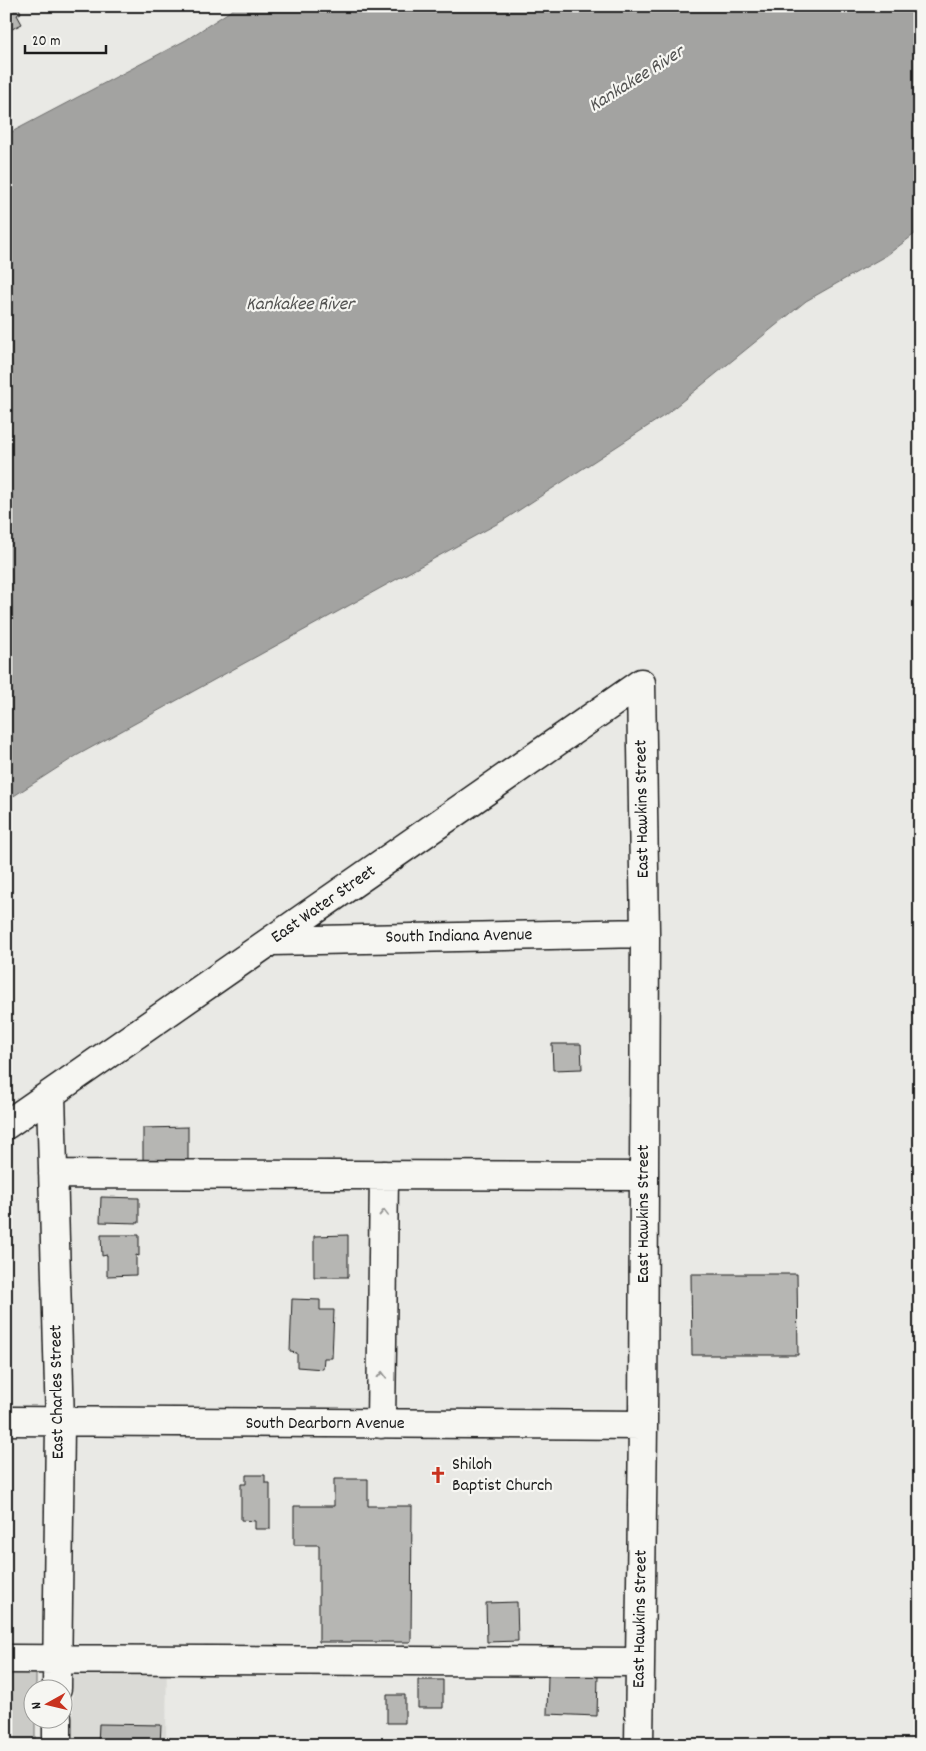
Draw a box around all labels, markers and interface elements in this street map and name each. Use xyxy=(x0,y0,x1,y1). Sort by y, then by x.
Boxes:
scale bar xyxy=(25,22,106,54)
text: 20 m xyxy=(32,31,60,53)
water label: Kankakee River xyxy=(584,39,692,120)
water label: Kankakee River xyxy=(246,292,356,319)
street label: East Hawkins Street xyxy=(629,739,657,879)
street label: East Water Street xyxy=(267,859,382,950)
street label: South Indiana Avenue xyxy=(385,923,533,951)
street label: East Hawkins Street xyxy=(632,1144,657,1283)
one-way arrow xyxy=(379,1208,389,1216)
street label: East Charles Street xyxy=(44,1324,72,1460)
one-way arrow xyxy=(377,1371,387,1378)
street label: South Dearborn Avenue xyxy=(245,1412,405,1437)
place label: Shiloh Baptist Church xyxy=(452,1453,553,1499)
church icon: Shiloh Baptist Church xyxy=(428,1465,448,1485)
street label: East Hawkins Street xyxy=(627,1549,655,1689)
north arrow xyxy=(22,1678,72,1728)
text: N xyxy=(27,1701,47,1710)

